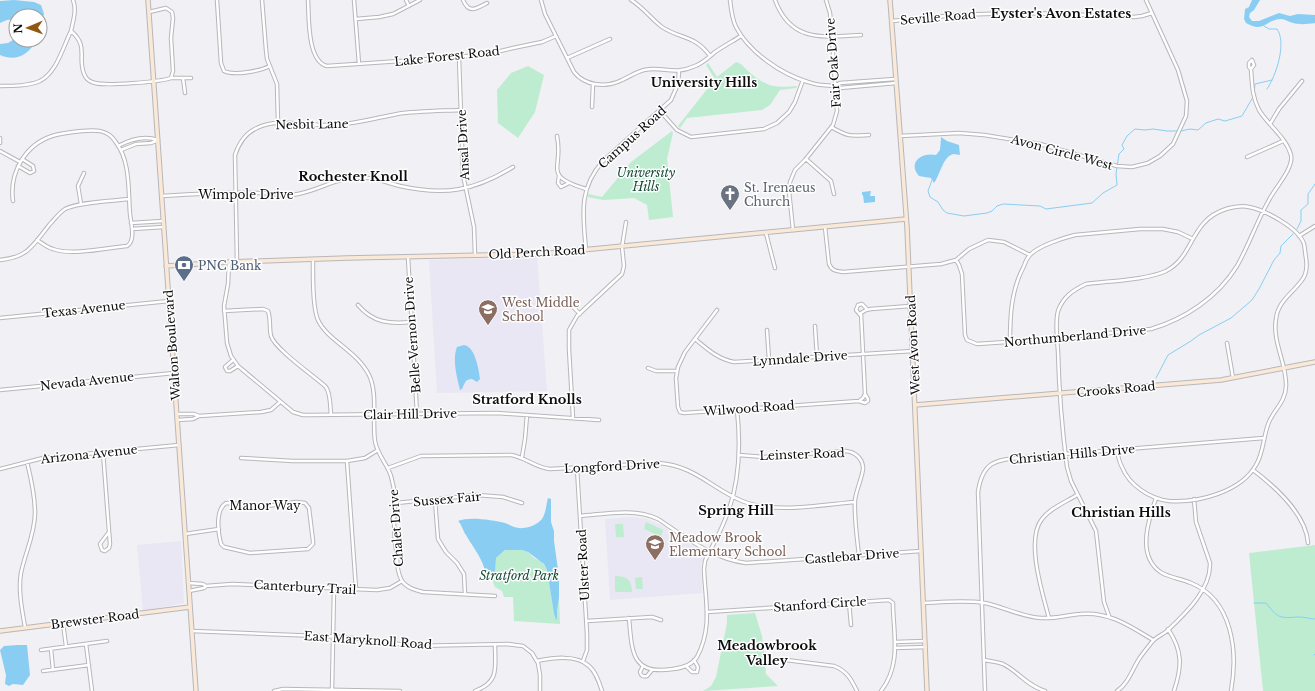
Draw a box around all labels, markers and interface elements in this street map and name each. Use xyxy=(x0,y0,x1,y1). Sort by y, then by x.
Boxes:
district label: Eyster's Avon Estates xyxy=(991,5,1131,22)
street label: Seville Road xyxy=(900,6,976,28)
north arrow xyxy=(8,8,48,48)
street label: Fair Oak Drive xyxy=(822,17,844,108)
text: N xyxy=(11,22,25,34)
street label: Lake Forest Road xyxy=(394,43,500,69)
district label: University Hills xyxy=(651,74,757,91)
street label: Campus Road xyxy=(595,103,669,171)
street label: Ansal Drive xyxy=(454,109,472,182)
street label: Nesbit Lane xyxy=(275,116,349,132)
street label: Avon Circle West xyxy=(1009,131,1115,173)
park label: University Hills xyxy=(617,165,676,194)
district label: Rochester Knoll xyxy=(298,168,408,185)
place label: St. Irenaeus Church xyxy=(744,180,816,209)
church icon: St. Irenaeus Church xyxy=(719,183,741,211)
street label: Wimpole Drive xyxy=(197,187,294,202)
street label: Old Perch Road xyxy=(488,242,586,262)
bank icon: PNC Bank xyxy=(173,254,195,282)
place label: PNC Bank xyxy=(198,258,262,273)
street label: Belle Vernon Drive xyxy=(400,276,424,394)
street label: Walton Boulevard xyxy=(161,289,183,402)
place label: West Middle School xyxy=(501,295,580,324)
street label: West Avon Road xyxy=(903,295,923,396)
street label: Texas Avenue xyxy=(42,297,126,321)
school or university icon: West Middle School xyxy=(477,298,499,326)
street label: Northumberland Drive xyxy=(1003,322,1147,350)
street label: Lynndale Drive xyxy=(752,347,848,369)
street label: Nevada Avenue xyxy=(39,369,135,393)
street label: Crooks Road xyxy=(1076,378,1156,400)
district label: Stratford Knolls xyxy=(472,391,582,408)
street label: Wilwood Road xyxy=(702,397,795,419)
street label: Clair Hill Drive xyxy=(363,406,457,422)
street label: Arizona Avenue xyxy=(39,441,138,467)
street label: Christian Hills Drive xyxy=(1008,441,1136,467)
street label: Leinster Road xyxy=(759,445,845,463)
street label: Longford Drive xyxy=(564,456,661,476)
street label: Chalet Drive xyxy=(386,489,406,567)
street label: Sussex Fair xyxy=(412,489,482,509)
street label: Manor Way xyxy=(229,498,301,513)
district label: Spring Hill xyxy=(698,502,774,519)
district label: Christian Hills xyxy=(1071,504,1171,521)
street label: Ulster Road xyxy=(574,529,592,601)
place label: Meadow Brook Elementary School xyxy=(669,530,786,559)
school or university icon: Meadow Brook Elementary School xyxy=(644,533,666,561)
street label: Castlebar Drive xyxy=(804,545,900,567)
park label: Stratford Park xyxy=(479,568,559,583)
street label: Canterbury Trail xyxy=(253,577,357,597)
street label: Stanford Circle xyxy=(773,593,867,615)
street label: Brewster Road xyxy=(50,606,140,632)
street label: East Maryknoll Road xyxy=(303,628,433,652)
district label: Meadowbrook Valley xyxy=(717,637,817,669)

